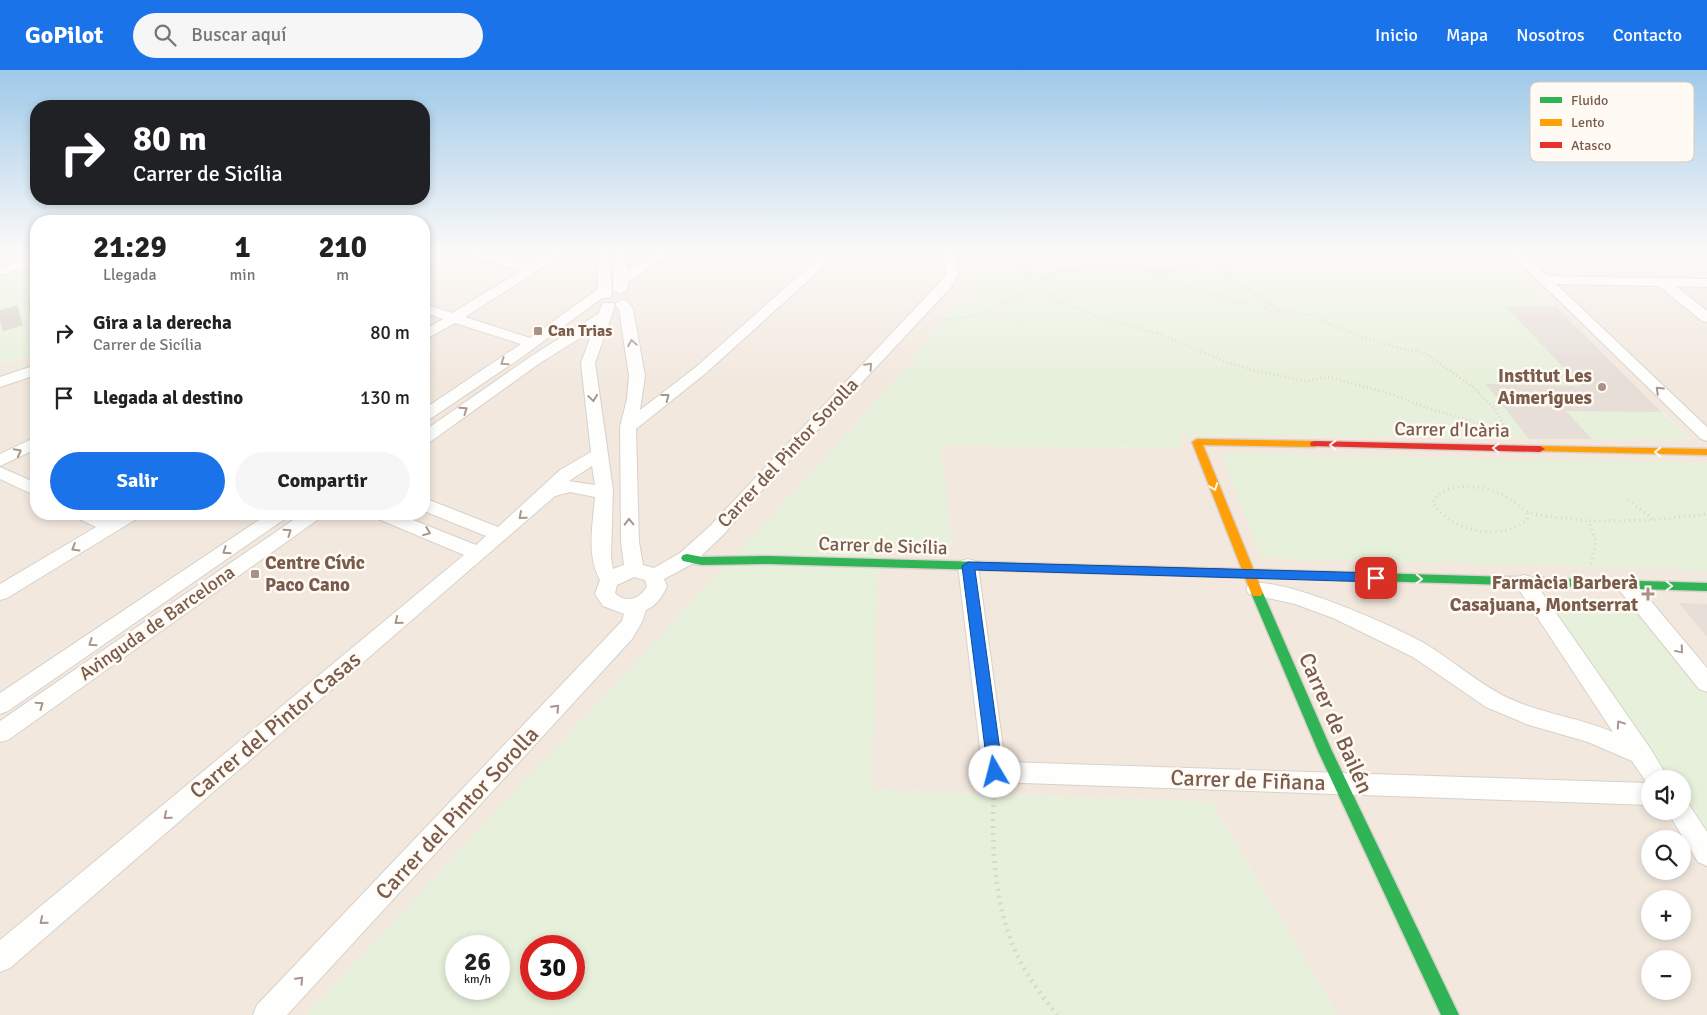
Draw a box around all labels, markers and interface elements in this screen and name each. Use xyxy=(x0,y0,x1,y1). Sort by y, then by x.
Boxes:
search box xyxy=(133,13,483,58)
text: GoPilot xyxy=(25,20,103,50)
icon: search xyxy=(151,21,179,49)
text: Buscar aquí xyxy=(191,23,286,47)
text: Inicio xyxy=(1375,24,1418,46)
text: Mapa xyxy=(1446,24,1488,46)
text: Nosotros xyxy=(1516,24,1585,46)
text: Contacto xyxy=(1613,24,1682,46)
legend xyxy=(1530,82,1694,162)
text: Fluido xyxy=(1571,92,1608,109)
text: Lento xyxy=(1571,114,1605,131)
text: 80 m xyxy=(133,117,207,160)
icon: right xyxy=(50,120,115,185)
text: Atasco xyxy=(1571,137,1611,154)
text: Carrer de Sicília xyxy=(133,160,283,187)
text: 21:29 xyxy=(93,229,167,266)
text: 1 xyxy=(234,229,251,266)
text: 210 xyxy=(318,229,367,266)
text: Llegada xyxy=(103,265,157,285)
text: min xyxy=(230,265,255,285)
text: m xyxy=(336,265,349,285)
text: Gira a la derecha xyxy=(93,311,232,335)
icon: right xyxy=(50,319,78,347)
text: 80 m xyxy=(370,321,410,345)
place label: Can Trias xyxy=(548,321,612,341)
marker: Can Trias xyxy=(532,325,544,337)
text: Carrer de Sicília xyxy=(93,335,202,355)
one-way arrow xyxy=(627,339,637,348)
one-way arrow xyxy=(501,356,510,365)
one-way arrow xyxy=(863,363,872,372)
place label: Institut Les Aimerigues xyxy=(1497,364,1592,410)
street label: Carrer del Pintor Sorolla xyxy=(712,373,864,533)
marker: Institut Les Aimerigues xyxy=(1596,381,1608,393)
icon: arrive xyxy=(50,384,78,412)
text: Llegada al destino xyxy=(93,386,243,410)
text: 130 m xyxy=(360,386,410,410)
one-way arrow xyxy=(1656,387,1665,396)
one-way arrow xyxy=(587,394,598,402)
one-way arrow xyxy=(660,395,669,403)
one-way arrow xyxy=(458,407,468,416)
street label: Carrer d'Icària xyxy=(1394,417,1510,443)
one-way arrow xyxy=(1329,439,1337,450)
one-way arrow xyxy=(1492,443,1500,453)
one-way arrow xyxy=(1654,446,1662,457)
one-way arrow xyxy=(13,448,22,458)
button: Salir xyxy=(50,452,225,510)
button: Compartir xyxy=(235,452,410,510)
one-way arrow xyxy=(1208,482,1219,491)
one-way arrow xyxy=(519,510,528,518)
one-way arrow xyxy=(624,517,634,525)
one-way arrow xyxy=(422,526,431,536)
one-way arrow xyxy=(282,529,292,538)
street label: Carrer de Sicília xyxy=(818,532,948,560)
one-way arrow xyxy=(71,541,80,551)
one-way arrow xyxy=(222,545,232,554)
place label: Centre Cívic Paco Cano xyxy=(265,551,365,597)
pin xyxy=(1355,557,1397,599)
street label: Avinguda de Barcelona xyxy=(74,560,240,686)
icon: arrive xyxy=(1362,564,1390,592)
marker: Centre Cívic Paco Cano xyxy=(249,568,261,580)
place label: Farmàcia Barberà Casajuana, Montserrat xyxy=(1450,571,1638,617)
one-way arrow xyxy=(1416,574,1423,584)
one-way arrow xyxy=(1665,581,1673,591)
marker: Farmàcia Barberà Casajuana, Montserrat xyxy=(1642,588,1654,600)
one-way arrow xyxy=(395,615,404,623)
one-way arrow xyxy=(88,637,97,646)
one-way arrow xyxy=(1675,645,1684,654)
street label: Carrer del Pintor Casas xyxy=(184,646,366,804)
street label: Carrer de Bailén xyxy=(1293,648,1379,798)
one-way arrow xyxy=(34,702,44,711)
one-way arrow xyxy=(550,705,559,714)
one-way arrow xyxy=(1617,720,1626,730)
street label: Carrer del Pintor Sorolla xyxy=(370,721,544,905)
position arrow xyxy=(968,745,1020,797)
street label: Carrer de Fiñana xyxy=(1170,764,1326,796)
map controls xyxy=(1641,770,1691,1000)
button: sound xyxy=(1641,770,1691,820)
one-way arrow xyxy=(164,811,173,820)
button: search xyxy=(1641,830,1691,880)
button: + xyxy=(1641,890,1691,940)
one-way arrow xyxy=(40,916,49,924)
speed limit sign: 30 xyxy=(520,935,585,1000)
text: 26 xyxy=(464,946,491,977)
button: − xyxy=(1641,950,1691,1000)
text: km/h xyxy=(464,972,491,987)
one-way arrow xyxy=(294,976,303,985)

